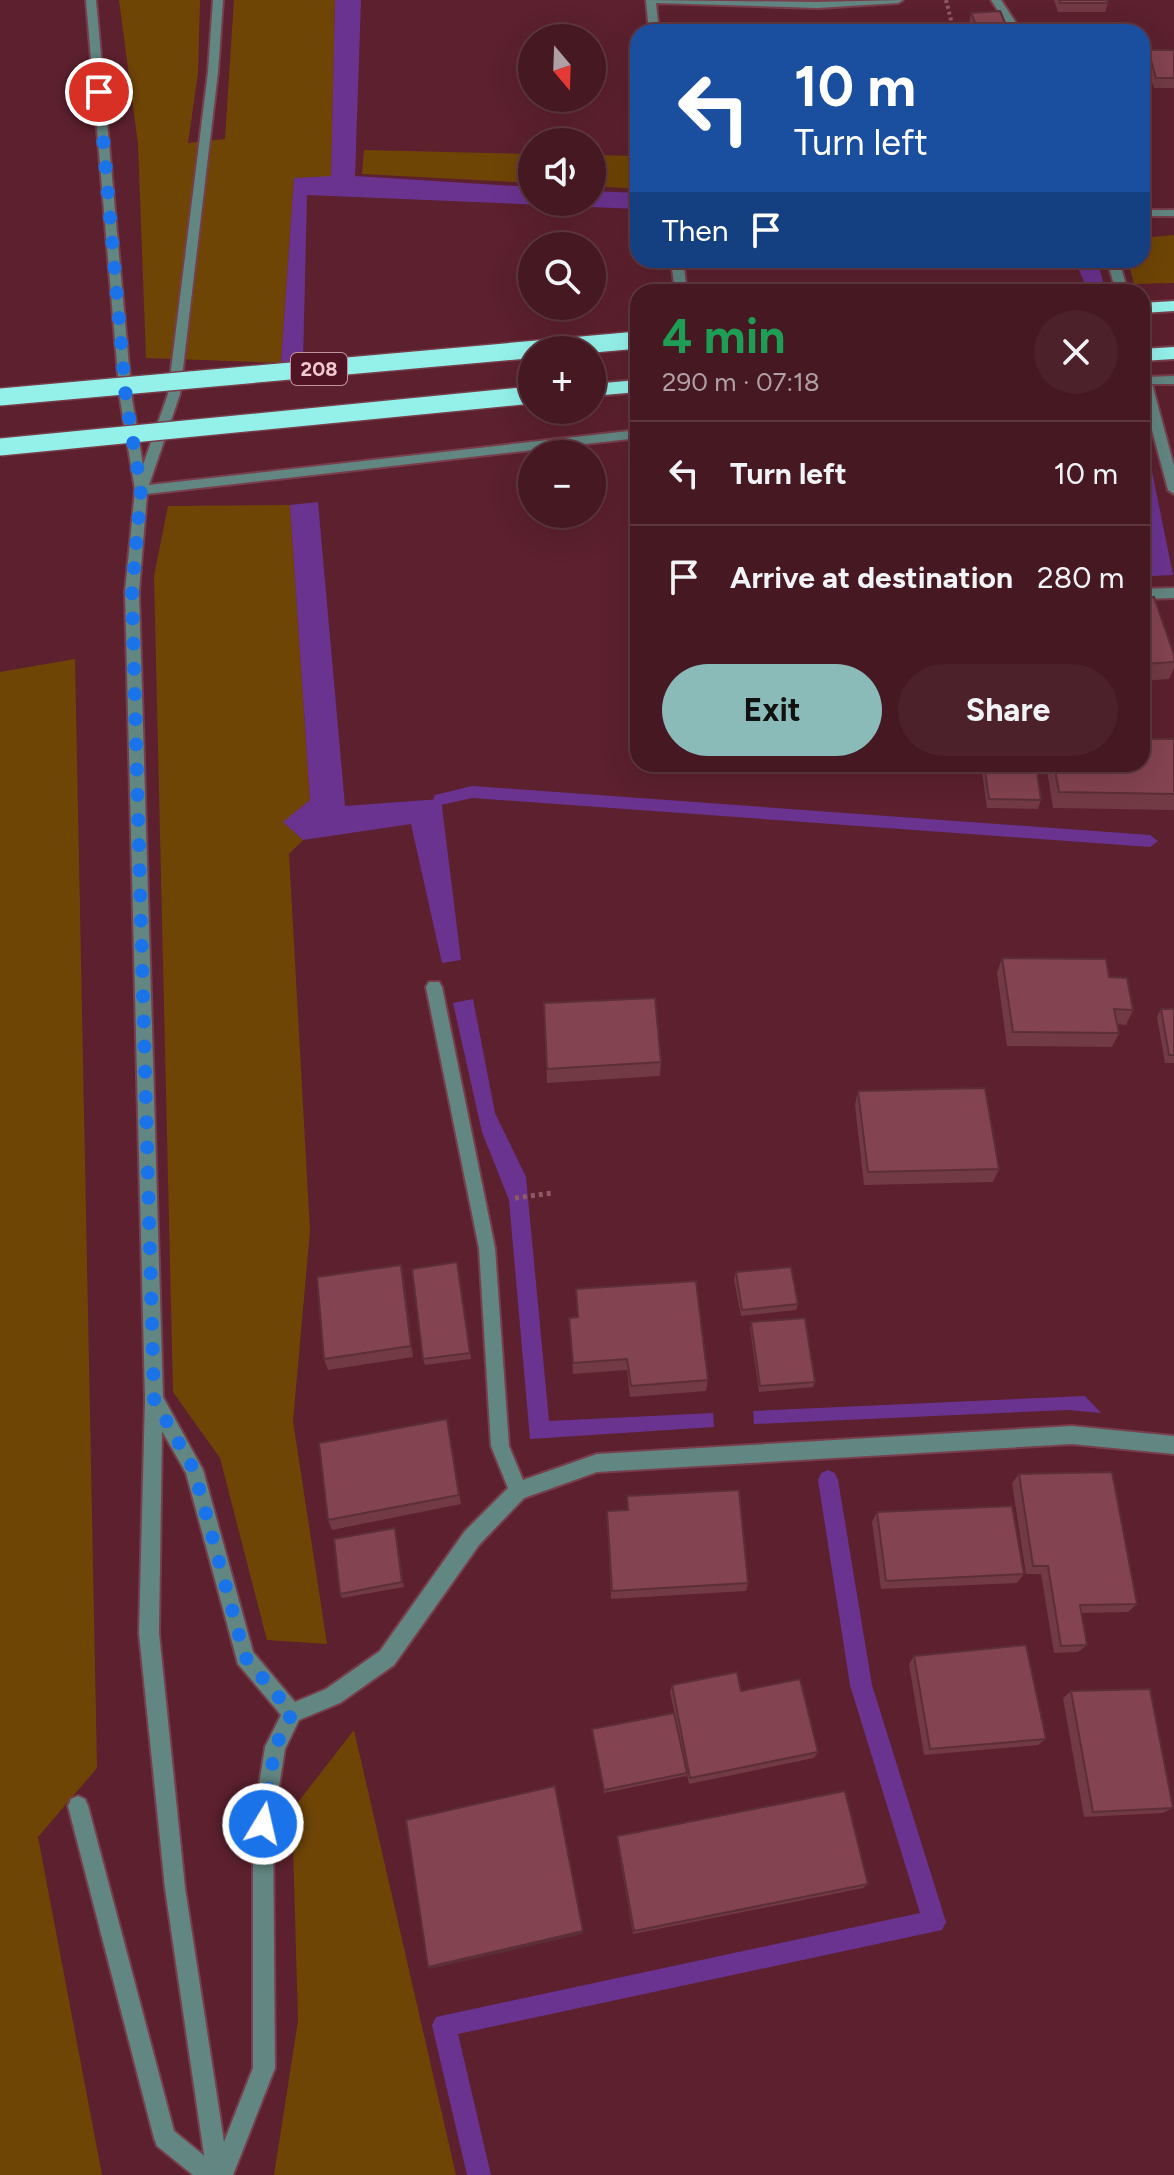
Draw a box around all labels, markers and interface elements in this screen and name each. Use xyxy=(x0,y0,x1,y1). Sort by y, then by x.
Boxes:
north arrow xyxy=(518,24,606,112)
map controls xyxy=(518,24,606,528)
text: 10 m xyxy=(794,53,916,120)
icon: left xyxy=(662,56,766,160)
pin xyxy=(65,58,133,126)
icon: arrive xyxy=(77,70,121,114)
text: Turn left xyxy=(794,121,928,164)
button: sound xyxy=(518,128,606,216)
icon: arrive xyxy=(744,208,788,252)
text: Then xyxy=(662,212,728,249)
button: search xyxy=(518,232,606,320)
text: 4 min xyxy=(662,307,786,365)
button: close xyxy=(1034,310,1118,394)
button: + xyxy=(518,336,606,424)
road number: 208 xyxy=(291,353,347,385)
text: 290 m · 07:18 xyxy=(662,366,820,398)
button: − xyxy=(518,440,606,528)
icon: left xyxy=(662,451,706,495)
text: Turn left xyxy=(730,455,847,492)
text: 10 m xyxy=(1053,455,1118,492)
icon: arrive xyxy=(662,555,706,599)
text: Arrive at destination xyxy=(730,559,1013,596)
text: 280 m xyxy=(1037,559,1124,596)
button: Exit xyxy=(662,664,882,756)
button: Share xyxy=(898,664,1118,756)
position arrow xyxy=(221,1782,305,1866)

